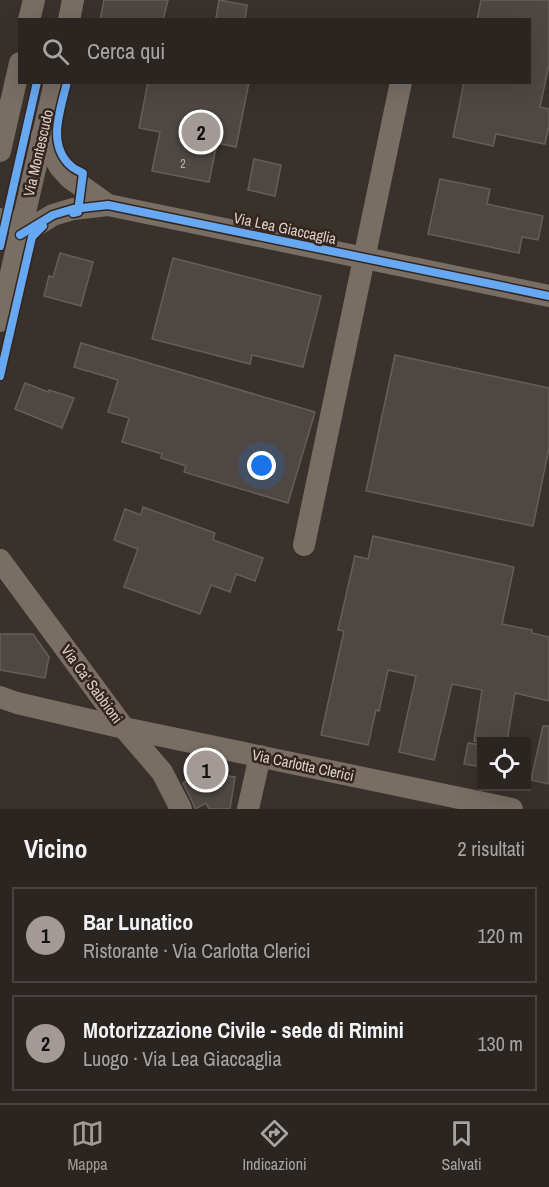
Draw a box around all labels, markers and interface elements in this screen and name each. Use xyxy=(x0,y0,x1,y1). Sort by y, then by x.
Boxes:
search box xyxy=(18,18,531,84)
icon: search xyxy=(39,35,72,68)
text: Cerca qui xyxy=(87,36,165,66)
street label: Via Montescudo xyxy=(18,107,58,199)
pin: 2 xyxy=(182,110,220,154)
house number: 2 xyxy=(180,156,186,172)
street label: Via Lea Giaccaglia xyxy=(232,207,338,249)
your location xyxy=(247,451,276,480)
street label: Via Ca' Sabbioni xyxy=(56,640,128,728)
map controls xyxy=(477,737,531,791)
button: locate xyxy=(477,737,531,791)
street label: Via Carlotta Clerici xyxy=(250,744,356,786)
pin: 1 xyxy=(186,748,226,792)
text: Vicino xyxy=(24,831,88,866)
text: 2 risultati xyxy=(458,835,525,862)
text: Bar Lunatico xyxy=(83,907,193,937)
text: 1 xyxy=(41,922,50,949)
text: 120 m xyxy=(477,922,523,949)
text: Ristorante · Via Carlotta Clerici xyxy=(83,937,311,964)
text: Motorizzazione Civile - sede di Rimini xyxy=(83,1015,404,1045)
text: 2 xyxy=(41,1030,50,1057)
text: 130 m xyxy=(477,1030,523,1057)
text: Luogo · Via Lea Giaccaglia xyxy=(83,1045,282,1072)
tab: Mappa xyxy=(67,1117,108,1175)
tab: Indicazioni xyxy=(242,1117,307,1175)
tab: Salvati xyxy=(441,1117,482,1175)

